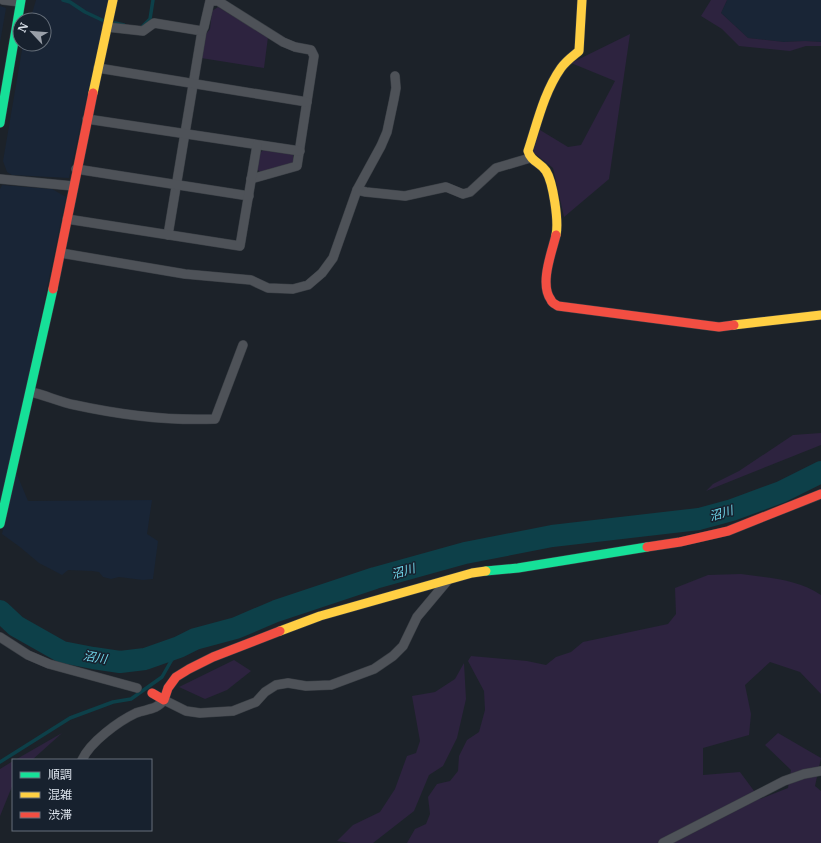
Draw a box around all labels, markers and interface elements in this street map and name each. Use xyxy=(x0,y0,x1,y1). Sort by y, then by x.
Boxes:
north arrow xyxy=(12,12,52,52)
text: N xyxy=(15,20,31,35)
water label: 沼川 xyxy=(707,502,737,524)
water label: 沼川 xyxy=(389,560,419,582)
water label: 沼川 xyxy=(82,648,110,667)
legend xyxy=(12,759,152,831)
text: 順調 xyxy=(48,767,72,782)
text: 混雑 xyxy=(48,787,72,802)
text: 渋滞 xyxy=(48,807,72,822)

